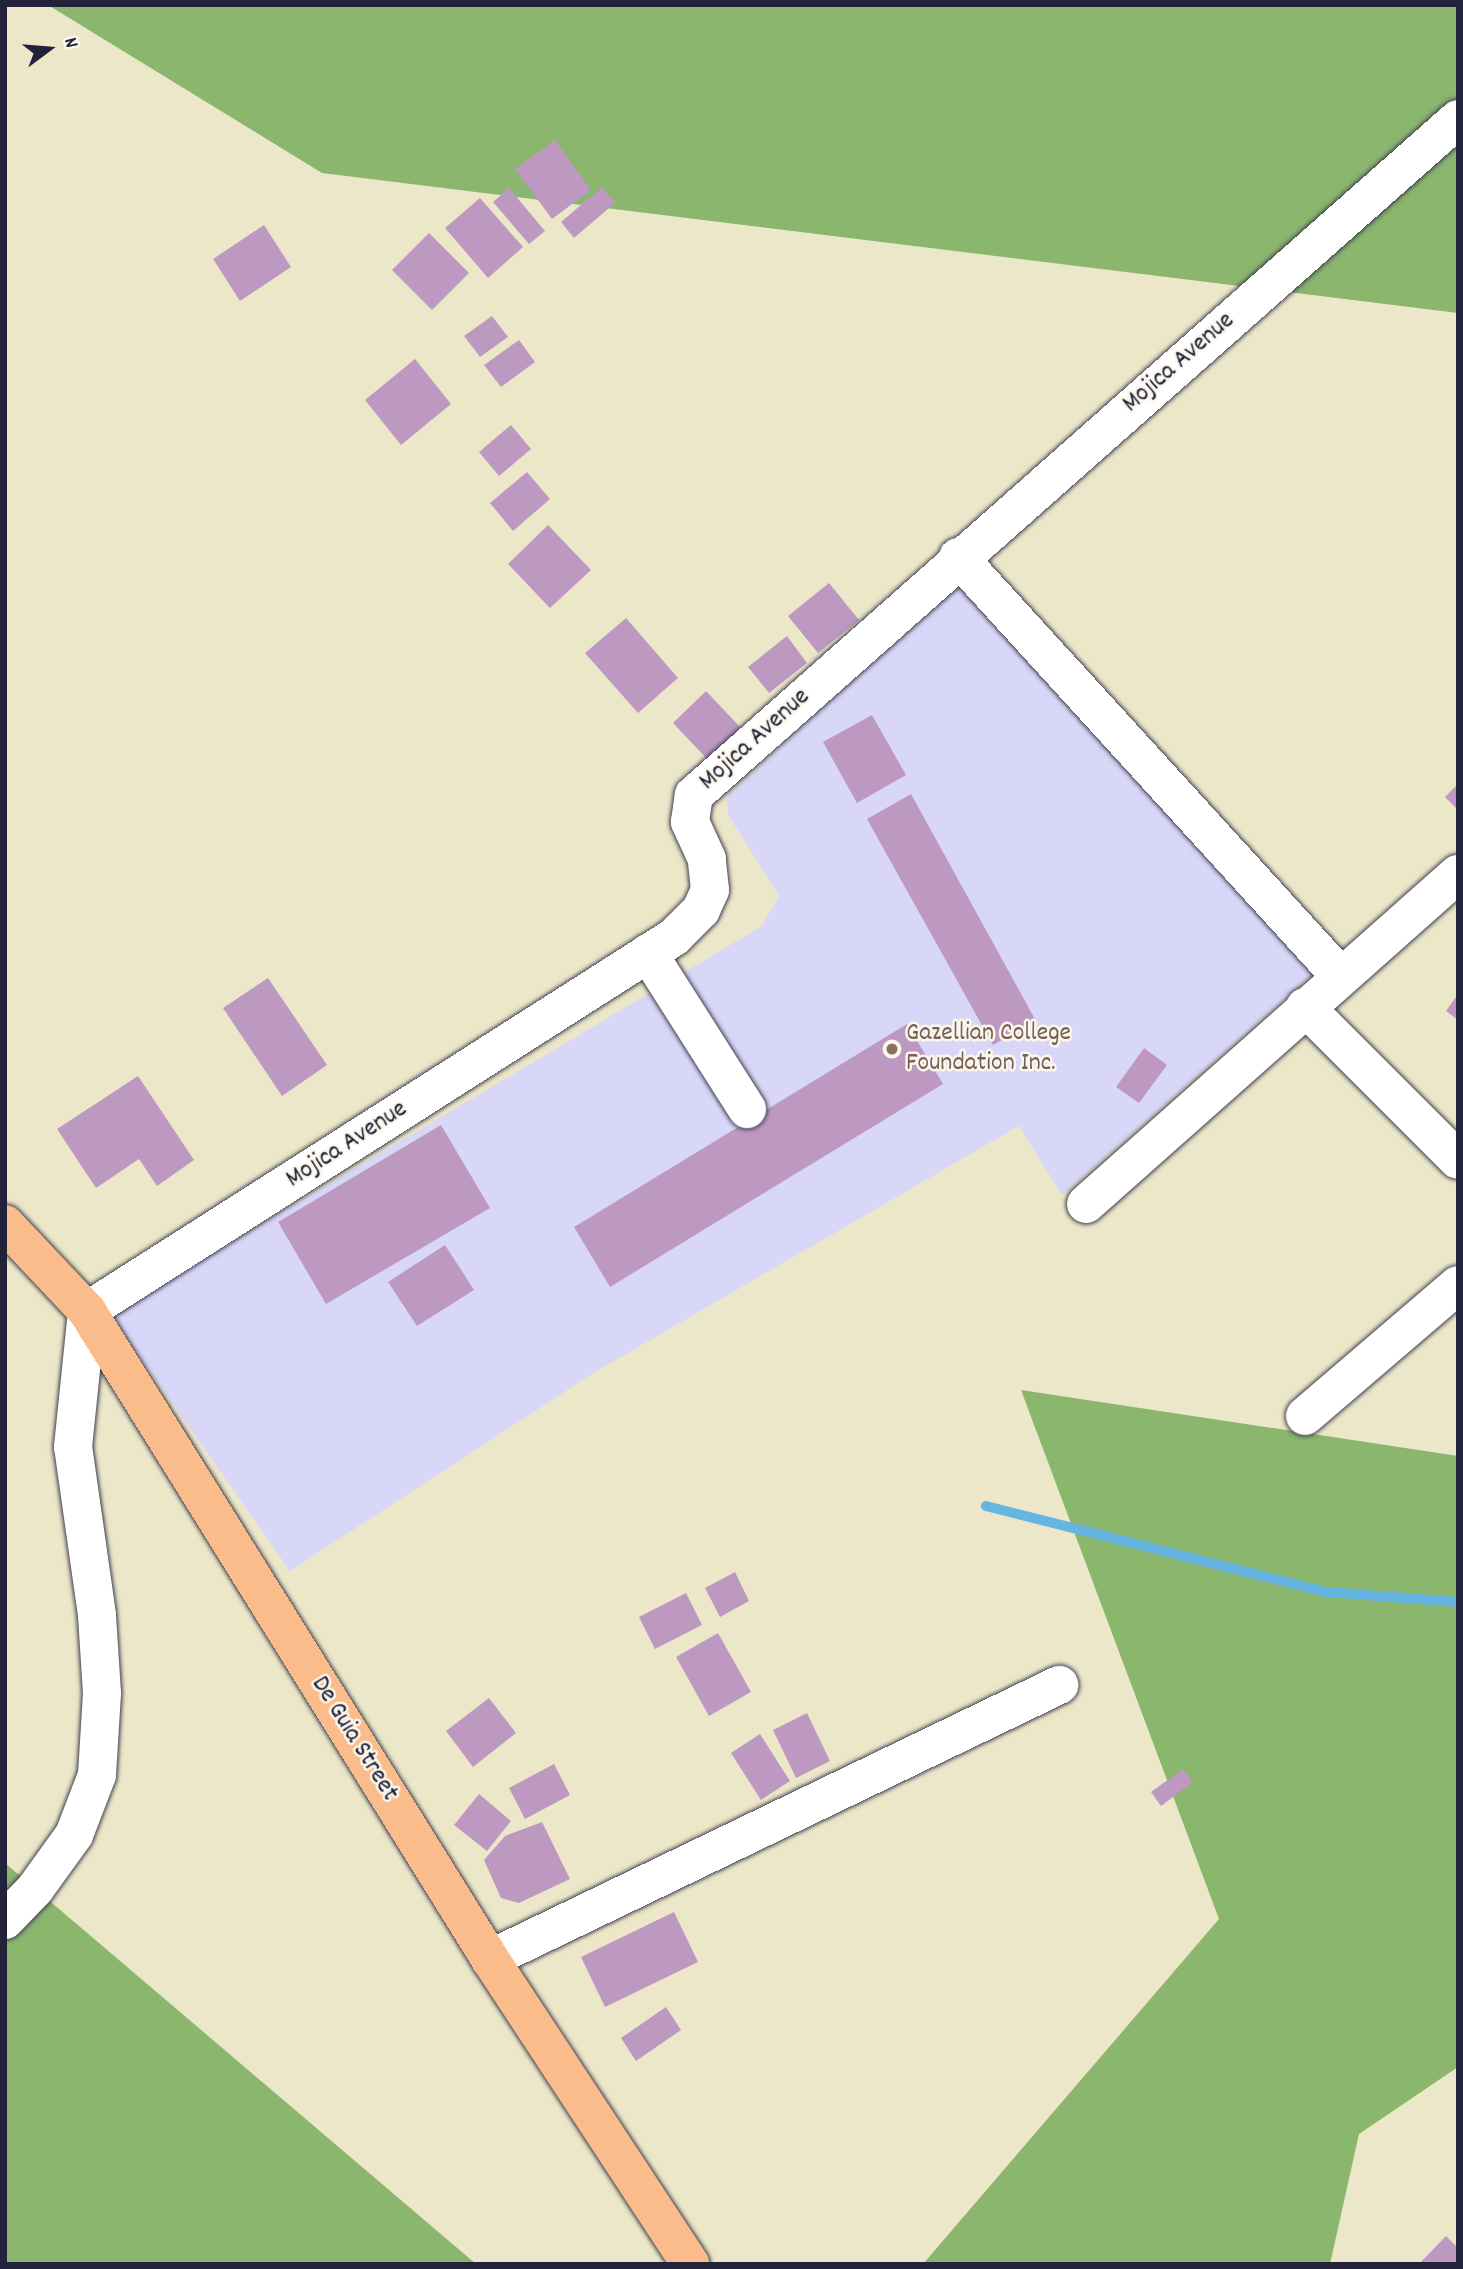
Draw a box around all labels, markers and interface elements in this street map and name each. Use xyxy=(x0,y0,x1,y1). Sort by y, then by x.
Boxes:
north arrow xyxy=(14,14,84,84)
text: N xyxy=(55,35,84,51)
street label: Mojica Avenue xyxy=(1117,306,1241,420)
street label: Mojica Avenue xyxy=(693,682,817,798)
place label: Gazellian College Foundation Inc. xyxy=(906,1018,1071,1080)
marker: Gazellian College Foundation Inc. xyxy=(884,1041,900,1057)
street label: Mojica Avenue xyxy=(281,1094,413,1196)
street label: De Guia Street xyxy=(303,1671,405,1807)

